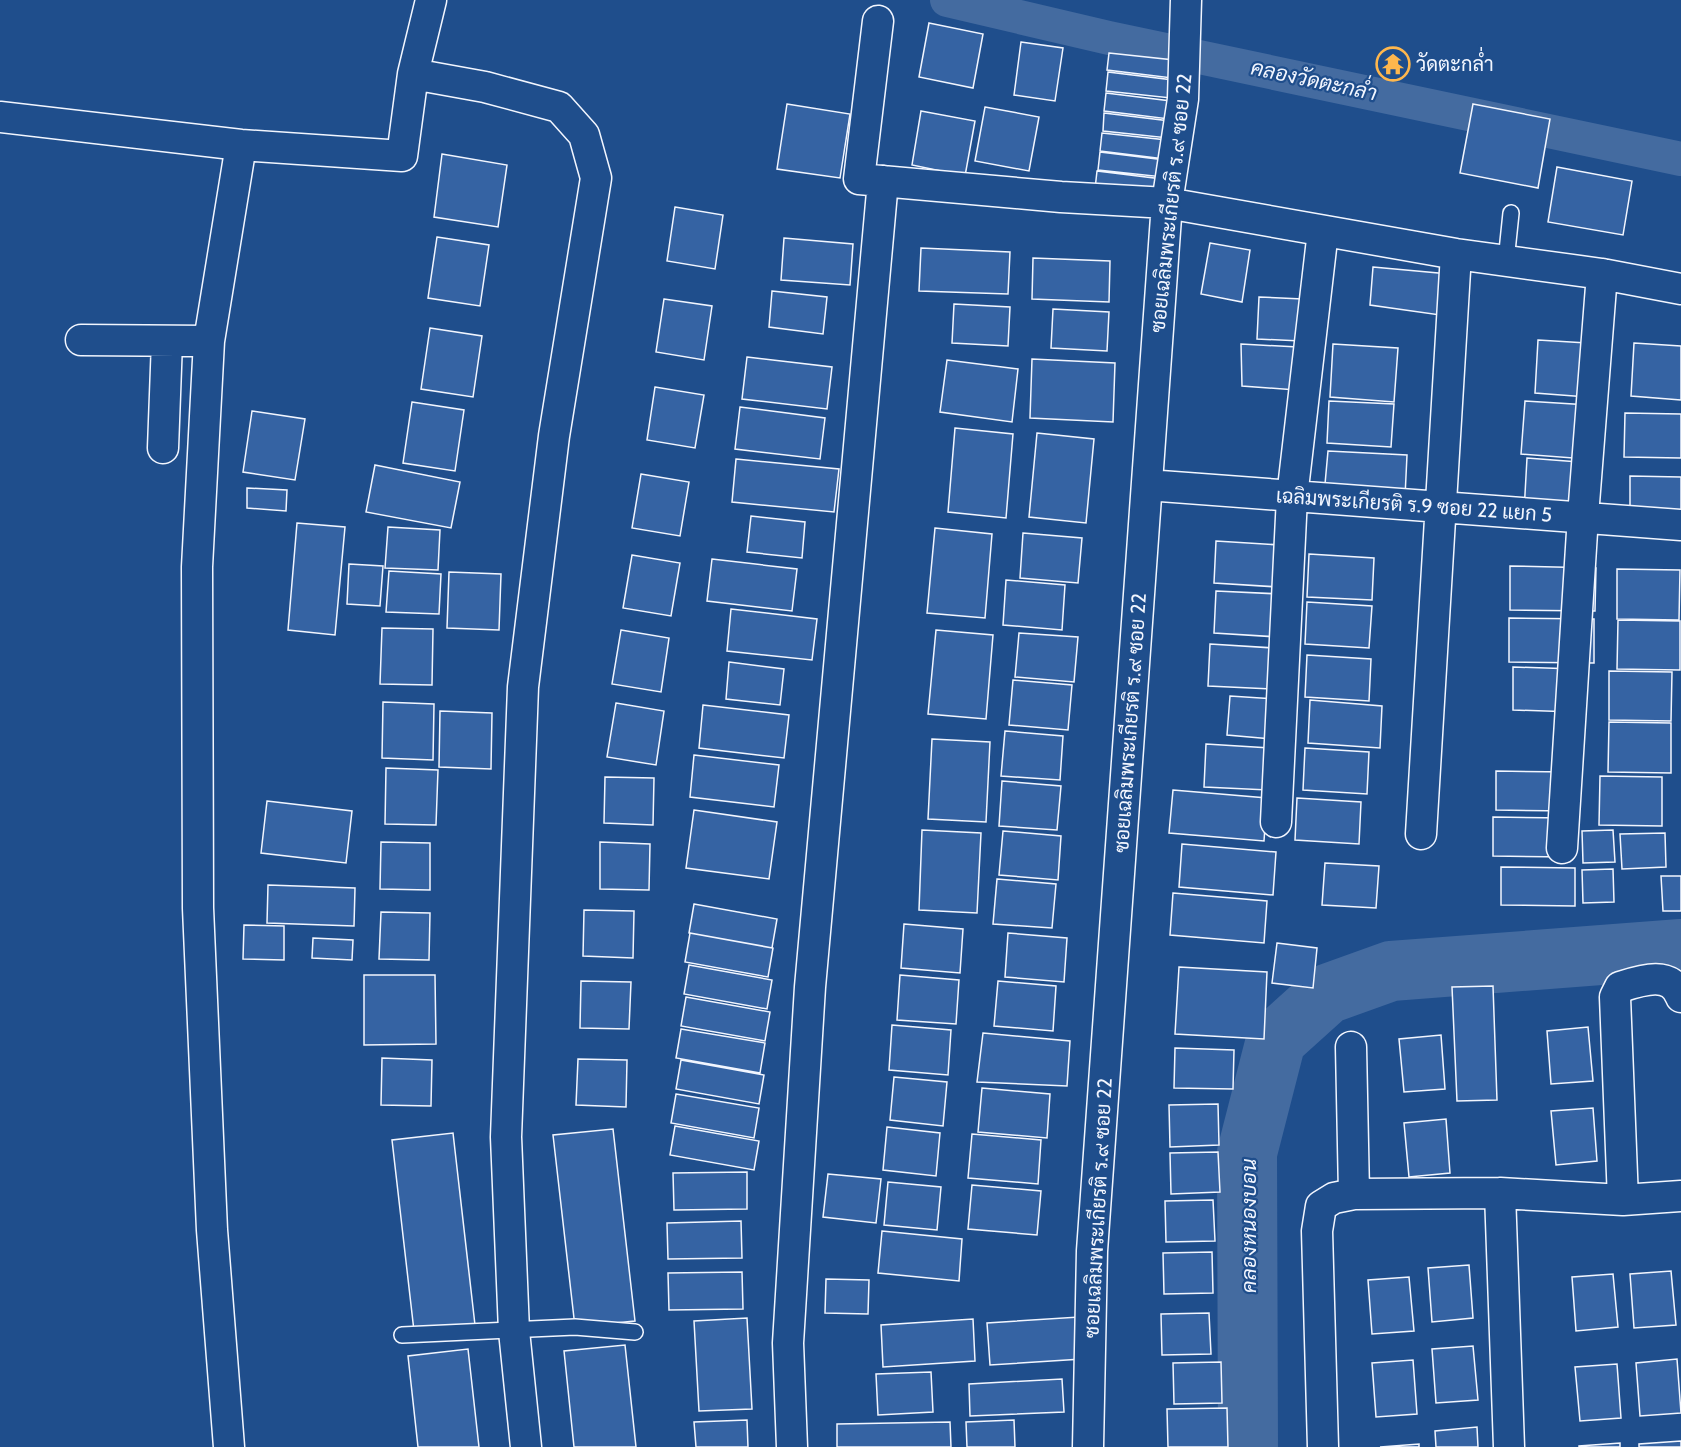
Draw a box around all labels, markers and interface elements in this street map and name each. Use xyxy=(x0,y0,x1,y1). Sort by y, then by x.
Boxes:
temple icon: วัดตะกล่ำ xyxy=(1375,46,1411,82)
place label: วัดตะกล่ำ xyxy=(1416,47,1494,76)
water label: คลองวัดตะกล่ำ xyxy=(1249,51,1380,106)
street label: ซอยเฉลิมพระเกียรติ ร.๙ ซอย 22 xyxy=(1144,72,1197,334)
street label: เฉลิมพระเกียรติ ร.9 ซอย 22 แยก 5 xyxy=(1275,482,1553,527)
street label: ซอยเฉลิมพระเกียรติ ร.๙ ซอย 22 xyxy=(1108,592,1151,854)
street label: ซอยเฉลิมพระเกียรติ ร.๙ ซอย 22 xyxy=(1078,1077,1117,1339)
water label: คลองหนองบอน xyxy=(1236,1158,1261,1293)

